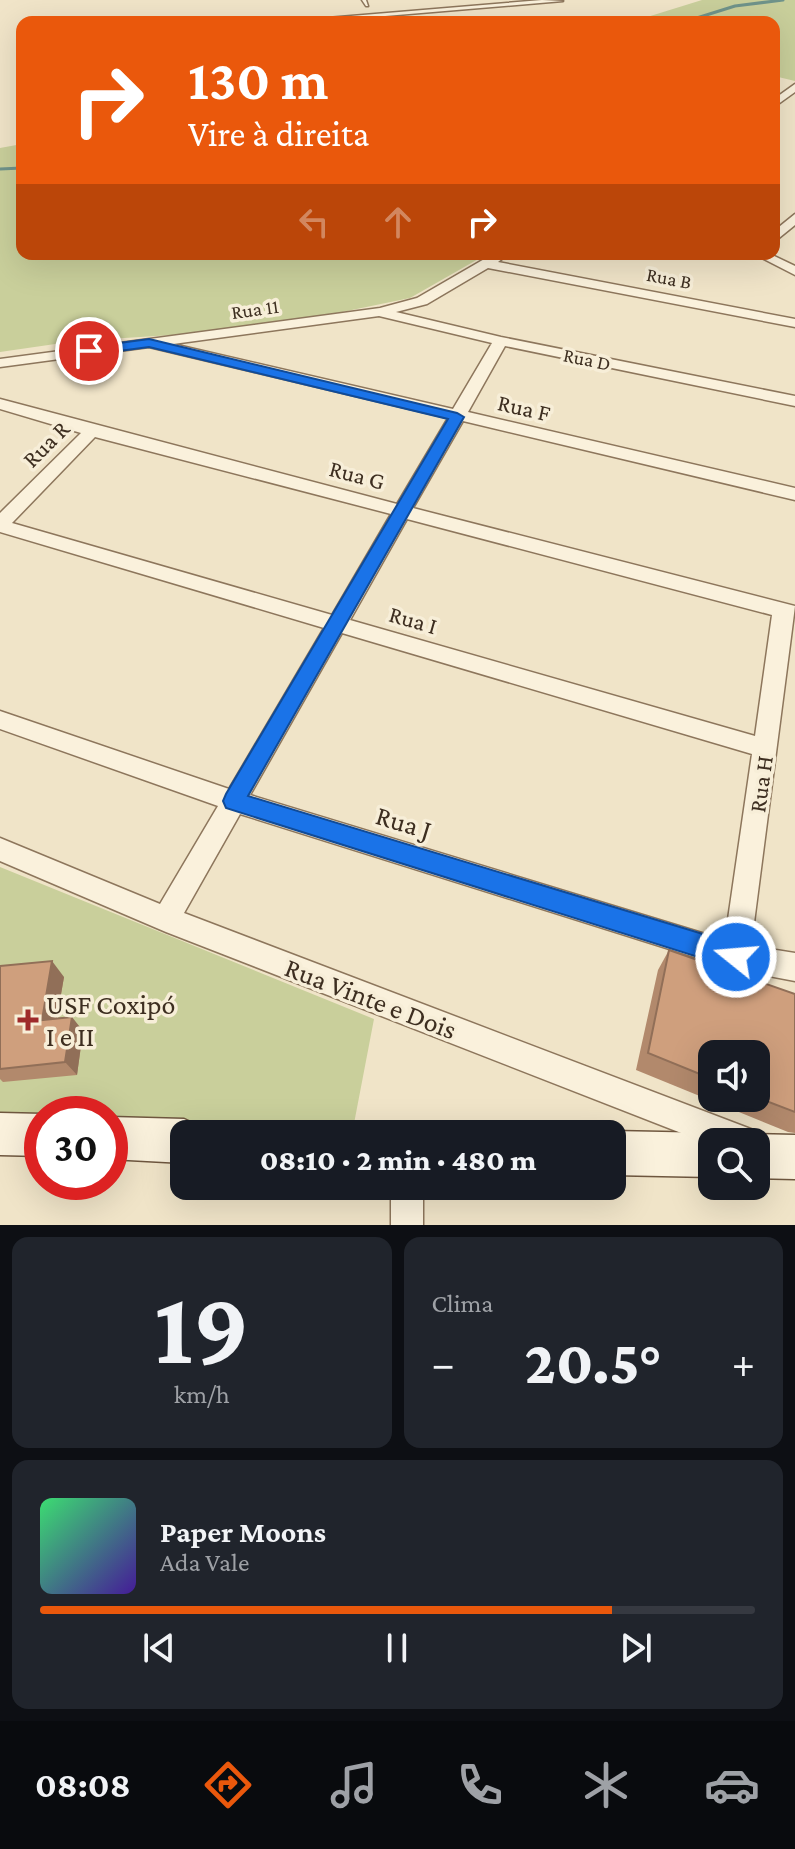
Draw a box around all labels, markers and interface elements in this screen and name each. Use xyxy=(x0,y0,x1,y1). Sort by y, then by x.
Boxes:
icon: right xyxy=(56,48,160,152)
text: 130 m xyxy=(188,49,329,111)
text: Vire à direita xyxy=(188,114,369,154)
icon: left xyxy=(292,200,336,244)
icon: ahead xyxy=(376,200,420,244)
icon: right xyxy=(460,200,504,244)
street label: Rua B xyxy=(645,263,693,293)
street label: Rua 11 xyxy=(230,295,280,323)
pin xyxy=(55,317,123,385)
icon: arrive xyxy=(67,329,111,373)
street label: Rua D xyxy=(561,343,613,375)
street label: Rua F xyxy=(495,388,553,427)
street label: Rua R xyxy=(17,414,75,473)
street label: Rua G xyxy=(326,454,388,495)
street label: Rua I xyxy=(386,600,440,639)
street label: Rua H xyxy=(743,754,778,814)
street label: Rua J xyxy=(372,799,436,846)
position arrow xyxy=(694,915,778,999)
street label: Rua Vinte e Dois xyxy=(281,952,461,1045)
place label: USF Coxipó I e II xyxy=(46,989,175,1052)
marker: USF Coxipó I e II xyxy=(17,1009,39,1031)
map controls xyxy=(698,1040,770,1200)
button: sound xyxy=(698,1040,770,1112)
speed limit sign: 30 xyxy=(24,1096,128,1200)
button: search xyxy=(698,1128,770,1200)
text: 08:10 · 2 min · 480 m xyxy=(260,1143,536,1176)
text: 19 xyxy=(154,1270,250,1385)
text: Clima xyxy=(432,1289,493,1318)
text: 20.5° xyxy=(524,1329,662,1396)
text: − xyxy=(432,1339,455,1387)
text: + xyxy=(732,1339,755,1387)
text: km/h xyxy=(174,1380,230,1409)
text: Paper Moons xyxy=(160,1515,326,1548)
text: Ada Vale xyxy=(160,1548,249,1577)
icon: previous xyxy=(137,1626,181,1670)
icon: pause xyxy=(375,1626,419,1670)
icon: next xyxy=(614,1626,658,1670)
icon: directions xyxy=(200,1757,256,1813)
icon: music xyxy=(326,1757,382,1813)
icon: phone xyxy=(452,1757,508,1813)
icon: climate xyxy=(578,1757,634,1813)
icon: car xyxy=(704,1757,760,1813)
text: 08:08 xyxy=(35,1765,131,1805)

